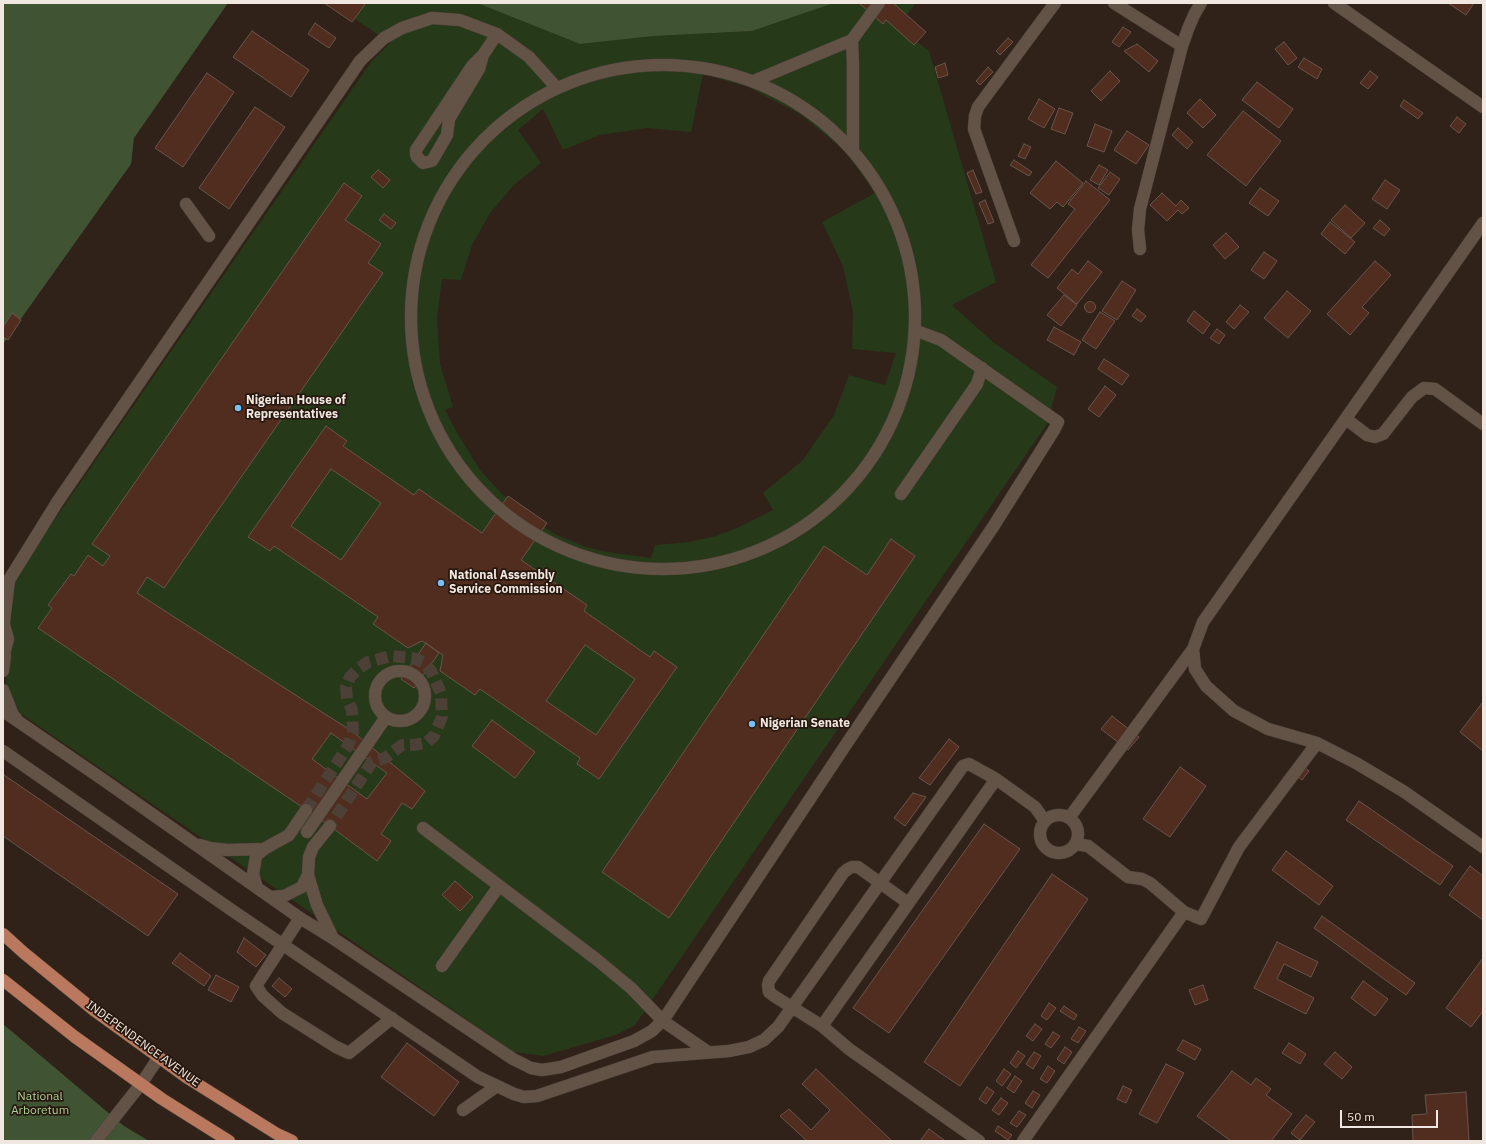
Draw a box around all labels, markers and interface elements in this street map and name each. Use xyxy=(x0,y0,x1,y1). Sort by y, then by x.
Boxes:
place label: Nigerian House of Representatives xyxy=(246,394,346,422)
marker: Nigerian House of Representatives xyxy=(233,403,243,413)
place label: National Assembly Service Commission xyxy=(449,569,563,597)
marker: National Assembly Service Commission xyxy=(436,578,446,588)
place label: Nigerian Senate xyxy=(760,717,850,731)
marker: Nigerian Senate xyxy=(747,719,757,729)
street label: INDEPENDENCE AVENUE xyxy=(83,998,203,1090)
park label: National Arboretum xyxy=(11,1090,69,1118)
scale bar xyxy=(1342,1102,1440,1128)
text: 50 m xyxy=(1347,1109,1375,1124)

